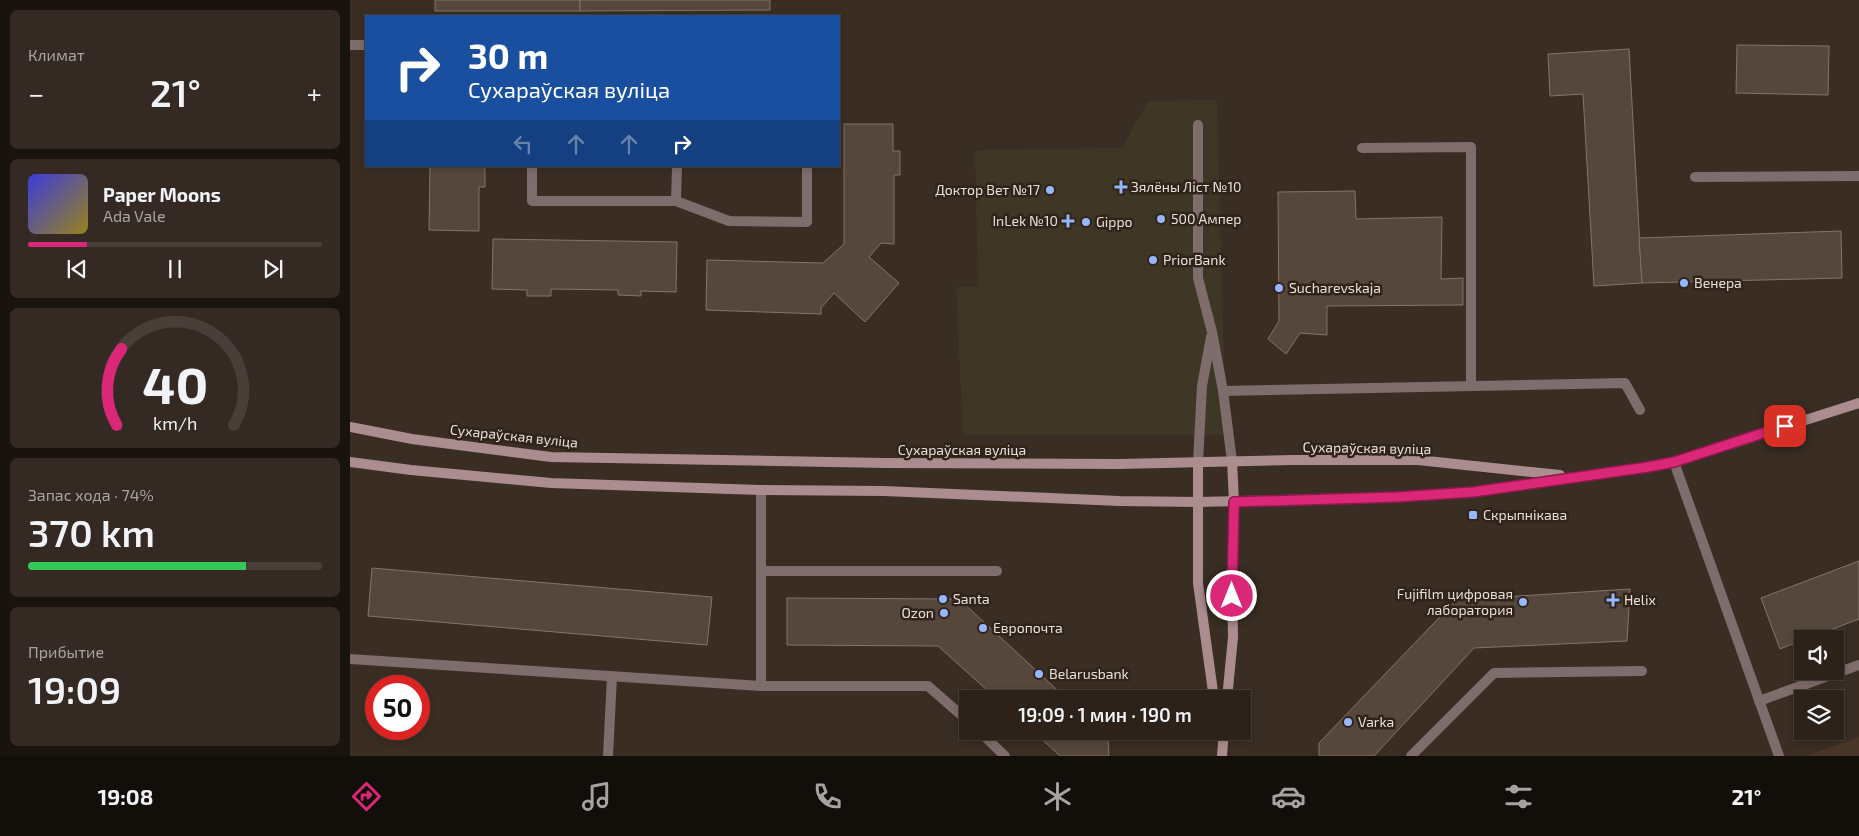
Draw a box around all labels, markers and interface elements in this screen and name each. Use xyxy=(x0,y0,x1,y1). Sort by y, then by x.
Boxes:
text: 30 m xyxy=(468,34,548,76)
icon: right xyxy=(385,35,450,100)
text: Климат xyxy=(28,45,85,64)
text: 21° xyxy=(150,69,201,115)
text: − xyxy=(28,76,44,110)
text: + xyxy=(307,76,322,110)
text: Сухараўская вуліца xyxy=(468,76,670,102)
icon: left xyxy=(509,130,537,158)
icon: ahead xyxy=(562,130,590,158)
icon: ahead xyxy=(615,130,643,158)
icon: right xyxy=(668,130,696,158)
place label: Зялёны Ліст №10 xyxy=(1131,178,1242,195)
place label: Доктор Вет №17 xyxy=(935,181,1040,198)
marker: Зялёны Ліст №10 xyxy=(1115,181,1127,193)
text: Paper Moons xyxy=(103,183,221,206)
marker: Доктор Вет №17 xyxy=(1044,184,1056,196)
text: Ada Vale xyxy=(103,206,166,225)
place label: 500 Ампер xyxy=(1171,210,1241,227)
place label: InLek №10 xyxy=(992,212,1058,229)
place label: Gippo xyxy=(1096,213,1133,230)
marker: 500 Ампер xyxy=(1155,213,1167,225)
marker: InLek №10 xyxy=(1062,215,1074,227)
marker: Gippo xyxy=(1080,216,1092,228)
place label: PriorBank xyxy=(1163,251,1226,268)
marker: PriorBank xyxy=(1147,254,1159,266)
icon: previous xyxy=(63,255,91,283)
icon: pause xyxy=(161,255,189,283)
icon: next xyxy=(259,255,287,283)
place label: Венера xyxy=(1694,274,1742,291)
marker: Венера xyxy=(1678,277,1690,289)
place label: Sucharevskaja xyxy=(1289,279,1381,296)
marker: Sucharevskaja xyxy=(1273,282,1285,294)
text: 40 xyxy=(142,352,208,414)
pin xyxy=(1764,405,1806,447)
text: km/h xyxy=(153,412,197,434)
icon: arrive xyxy=(1771,412,1799,440)
street label: Сухараўская вуліца xyxy=(449,420,579,451)
street label: Сухараўская вуліца xyxy=(1303,438,1431,457)
street label: Сухараўская вуліца xyxy=(898,441,1026,458)
text: Запас хода · 74% xyxy=(28,485,154,504)
place label: Скрыпнікава xyxy=(1483,506,1567,523)
text: 370 km xyxy=(28,509,155,555)
marker: Скрыпнікава xyxy=(1467,509,1479,521)
position arrow xyxy=(1205,569,1257,621)
place label: Fujifilm цифровая лаборатория xyxy=(1397,585,1513,618)
place label: Santa xyxy=(953,590,990,607)
place label: Helix xyxy=(1624,591,1656,608)
marker: Santa xyxy=(937,593,949,605)
marker: Helix xyxy=(1606,593,1620,607)
marker: Fujifilm цифровая лаборатория xyxy=(1517,596,1529,608)
place label: Ozon xyxy=(901,604,934,621)
marker: Ozon xyxy=(938,607,950,619)
place label: Европочта xyxy=(993,619,1063,636)
marker: Европочта xyxy=(977,622,989,634)
map controls xyxy=(1794,630,1844,740)
button: sound xyxy=(1794,630,1844,680)
text: Прибытие xyxy=(28,642,104,661)
place label: Belarusbank xyxy=(1049,665,1129,682)
text: 19:09 xyxy=(28,666,121,712)
marker: Belarusbank xyxy=(1033,668,1045,680)
speed limit sign: 50 xyxy=(365,675,430,740)
button: layers xyxy=(1794,690,1844,740)
text: 19:09 · 1 мин · 190 m xyxy=(1018,703,1192,726)
place label: Varka xyxy=(1358,713,1394,730)
marker: Varka xyxy=(1342,716,1354,728)
icon: directions xyxy=(349,779,384,814)
icon: music xyxy=(579,779,614,814)
icon: phone xyxy=(810,779,845,814)
icon: climate xyxy=(1040,779,1075,814)
icon: car xyxy=(1271,779,1306,814)
icon: filters xyxy=(1501,779,1536,814)
text: 19:08 xyxy=(98,783,153,809)
text: 21° xyxy=(1731,783,1761,809)

